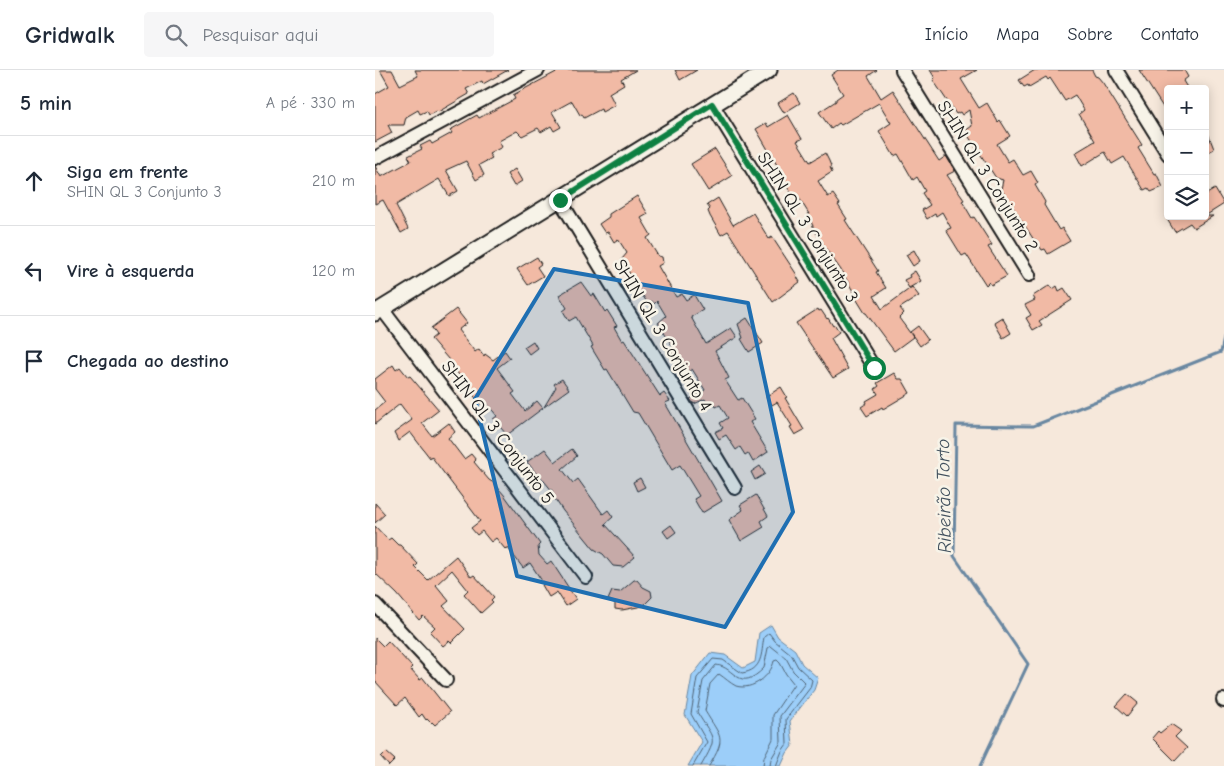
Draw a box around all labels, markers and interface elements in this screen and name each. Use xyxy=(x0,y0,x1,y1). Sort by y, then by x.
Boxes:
search box xyxy=(144,12,494,57)
text: Gridwalk xyxy=(25,21,114,49)
icon: search xyxy=(162,21,190,49)
text: Pesquisar aqui xyxy=(202,24,319,46)
text: Início xyxy=(925,24,968,45)
text: Mapa xyxy=(996,24,1039,45)
text: Sobre xyxy=(1067,24,1112,45)
text: Contato xyxy=(1140,24,1199,45)
map controls xyxy=(1164,85,1209,220)
button: + xyxy=(1164,85,1209,130)
text: 5 min xyxy=(20,91,72,115)
text: A pé · 330 m xyxy=(266,94,355,112)
street label: SHIN QL 3 Conjunto 2 xyxy=(933,97,1043,256)
button: − xyxy=(1164,130,1209,175)
street label: SHIN QL 3 Conjunto 3 xyxy=(753,148,863,307)
text: Siga em frente xyxy=(67,161,188,183)
icon: ahead xyxy=(20,167,48,195)
text: 210 m xyxy=(312,172,355,190)
button: layers xyxy=(1164,175,1209,220)
text: SHIN QL 3 Conjunto 3 xyxy=(67,183,222,201)
route end xyxy=(549,189,572,212)
street label: SHIN QL 3 Conjunto 4 xyxy=(609,255,716,415)
icon: left xyxy=(20,257,48,285)
text: Vire à esquerda xyxy=(67,260,194,282)
text: 120 m xyxy=(312,262,355,280)
icon: arrive xyxy=(20,347,48,375)
text: Chegada ao destino xyxy=(67,350,229,372)
street label: SHIN QL 3 Conjunto 5 xyxy=(437,356,559,508)
route start xyxy=(863,357,886,380)
water label: Ribeirão Torto xyxy=(932,439,956,553)

